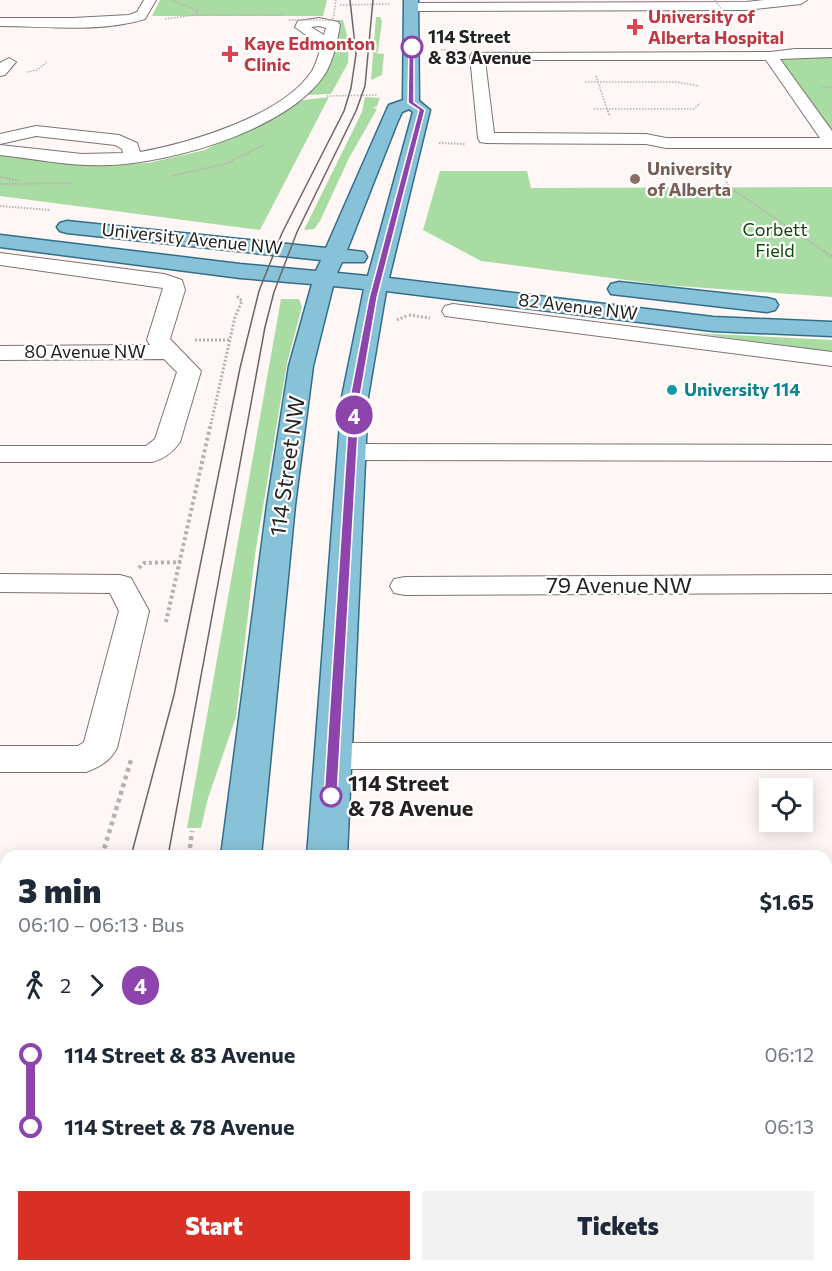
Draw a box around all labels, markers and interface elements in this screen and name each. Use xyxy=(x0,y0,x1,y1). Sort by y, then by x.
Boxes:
place label: University of Alberta Hospital xyxy=(648,5,784,48)
marker: University of Alberta Hospital xyxy=(626,18,644,36)
place label: 114 Street & 83 Avenue xyxy=(428,25,531,68)
place label: Kaye Edmonton Clinic xyxy=(244,32,375,75)
marker: 114 Street & 83 Avenue xyxy=(401,36,423,58)
marker: Kaye Edmonton Clinic xyxy=(221,45,239,63)
place label: University of Alberta xyxy=(647,157,733,200)
marker: University of Alberta xyxy=(628,172,642,186)
street label: University Avenue NW xyxy=(101,218,284,258)
park label: Corbett Field xyxy=(742,218,808,261)
street label: 82 Avenue NW xyxy=(517,288,639,324)
street label: 80 Avenue NW xyxy=(24,340,146,362)
place label: University 114 xyxy=(684,378,800,400)
marker: University 114 xyxy=(665,383,679,397)
street label: 114 Street NW xyxy=(263,394,310,538)
line badge: 4 xyxy=(334,396,374,434)
text: 4 xyxy=(348,403,360,428)
street label: 79 Avenue NW xyxy=(546,571,692,598)
place label: 114 Street & 78 Avenue xyxy=(348,769,473,821)
map controls xyxy=(759,778,813,832)
button: locate xyxy=(759,778,813,832)
marker: 114 Street & 78 Avenue xyxy=(320,785,342,807)
text: 3 min xyxy=(18,869,101,910)
text: $1.65 xyxy=(759,888,814,915)
text: 06:10 – 06:13 · Bus xyxy=(18,912,184,936)
icon: walk xyxy=(18,969,51,1002)
icon: forward xyxy=(80,969,113,1002)
text: 2 xyxy=(60,973,71,997)
text: 4 xyxy=(134,973,147,998)
text: 114 Street & 83 Avenue xyxy=(64,1041,295,1068)
text: 06:12 xyxy=(764,1042,814,1066)
text: 114 Street & 78 Avenue xyxy=(64,1113,295,1140)
text: 06:13 xyxy=(764,1114,814,1138)
button: Start xyxy=(18,1191,410,1260)
button: Tickets xyxy=(422,1191,814,1260)

